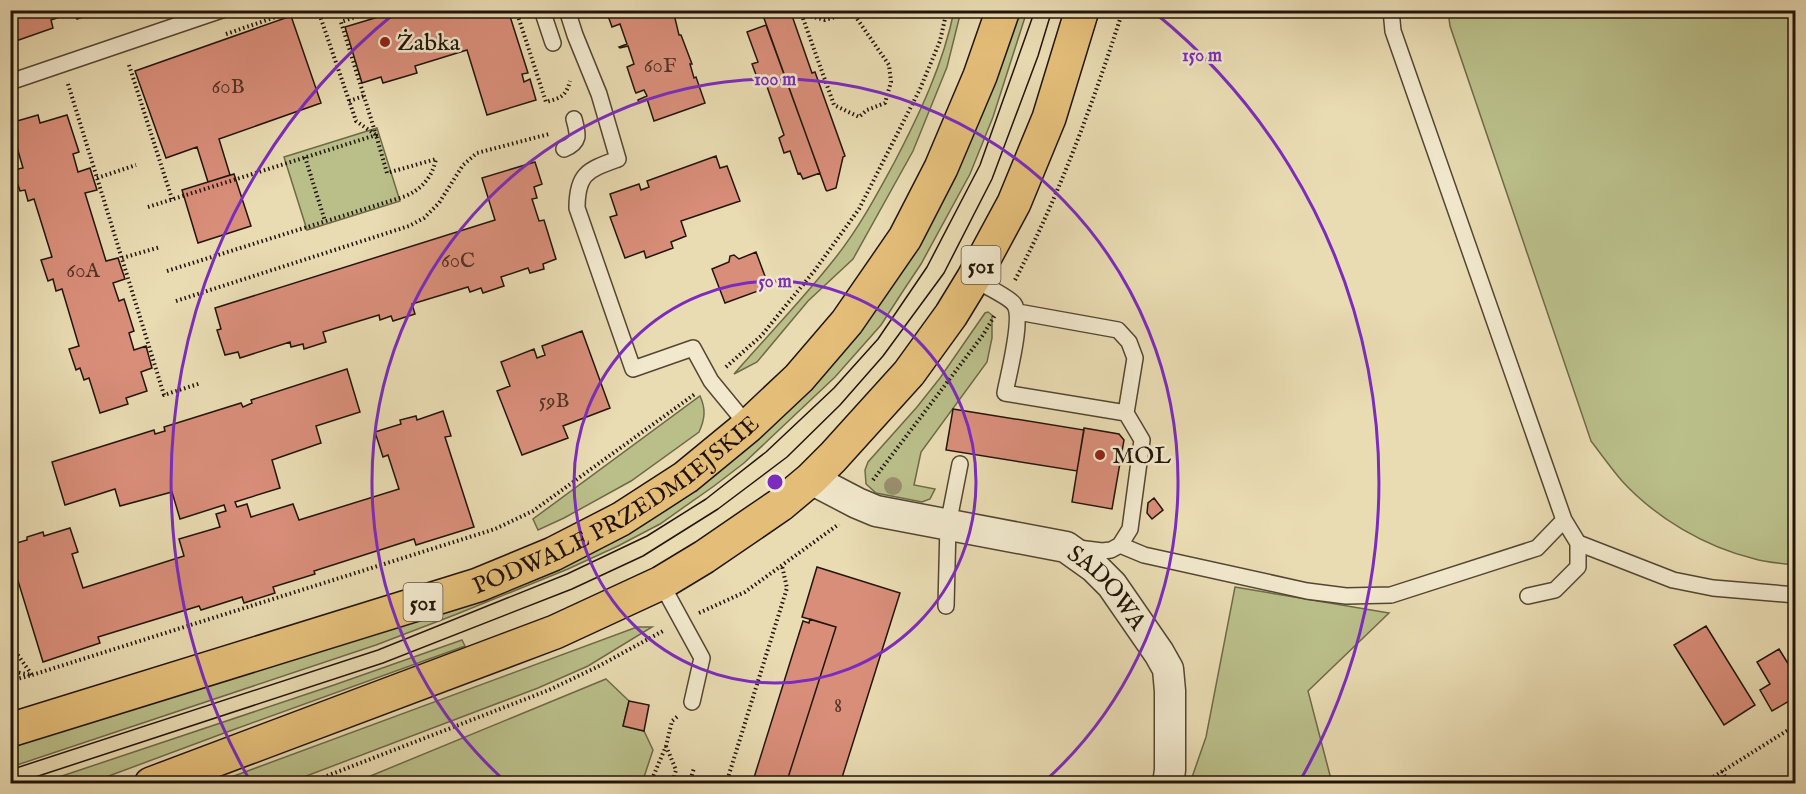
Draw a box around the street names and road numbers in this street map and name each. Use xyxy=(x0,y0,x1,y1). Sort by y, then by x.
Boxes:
road number: 501 xyxy=(962,246,1000,284)
street label: PODWALE PRZEDMIEJSKIE xyxy=(468,409,767,603)
street label: SADOWA xyxy=(1061,539,1153,637)
road number: 501 xyxy=(404,583,442,621)

